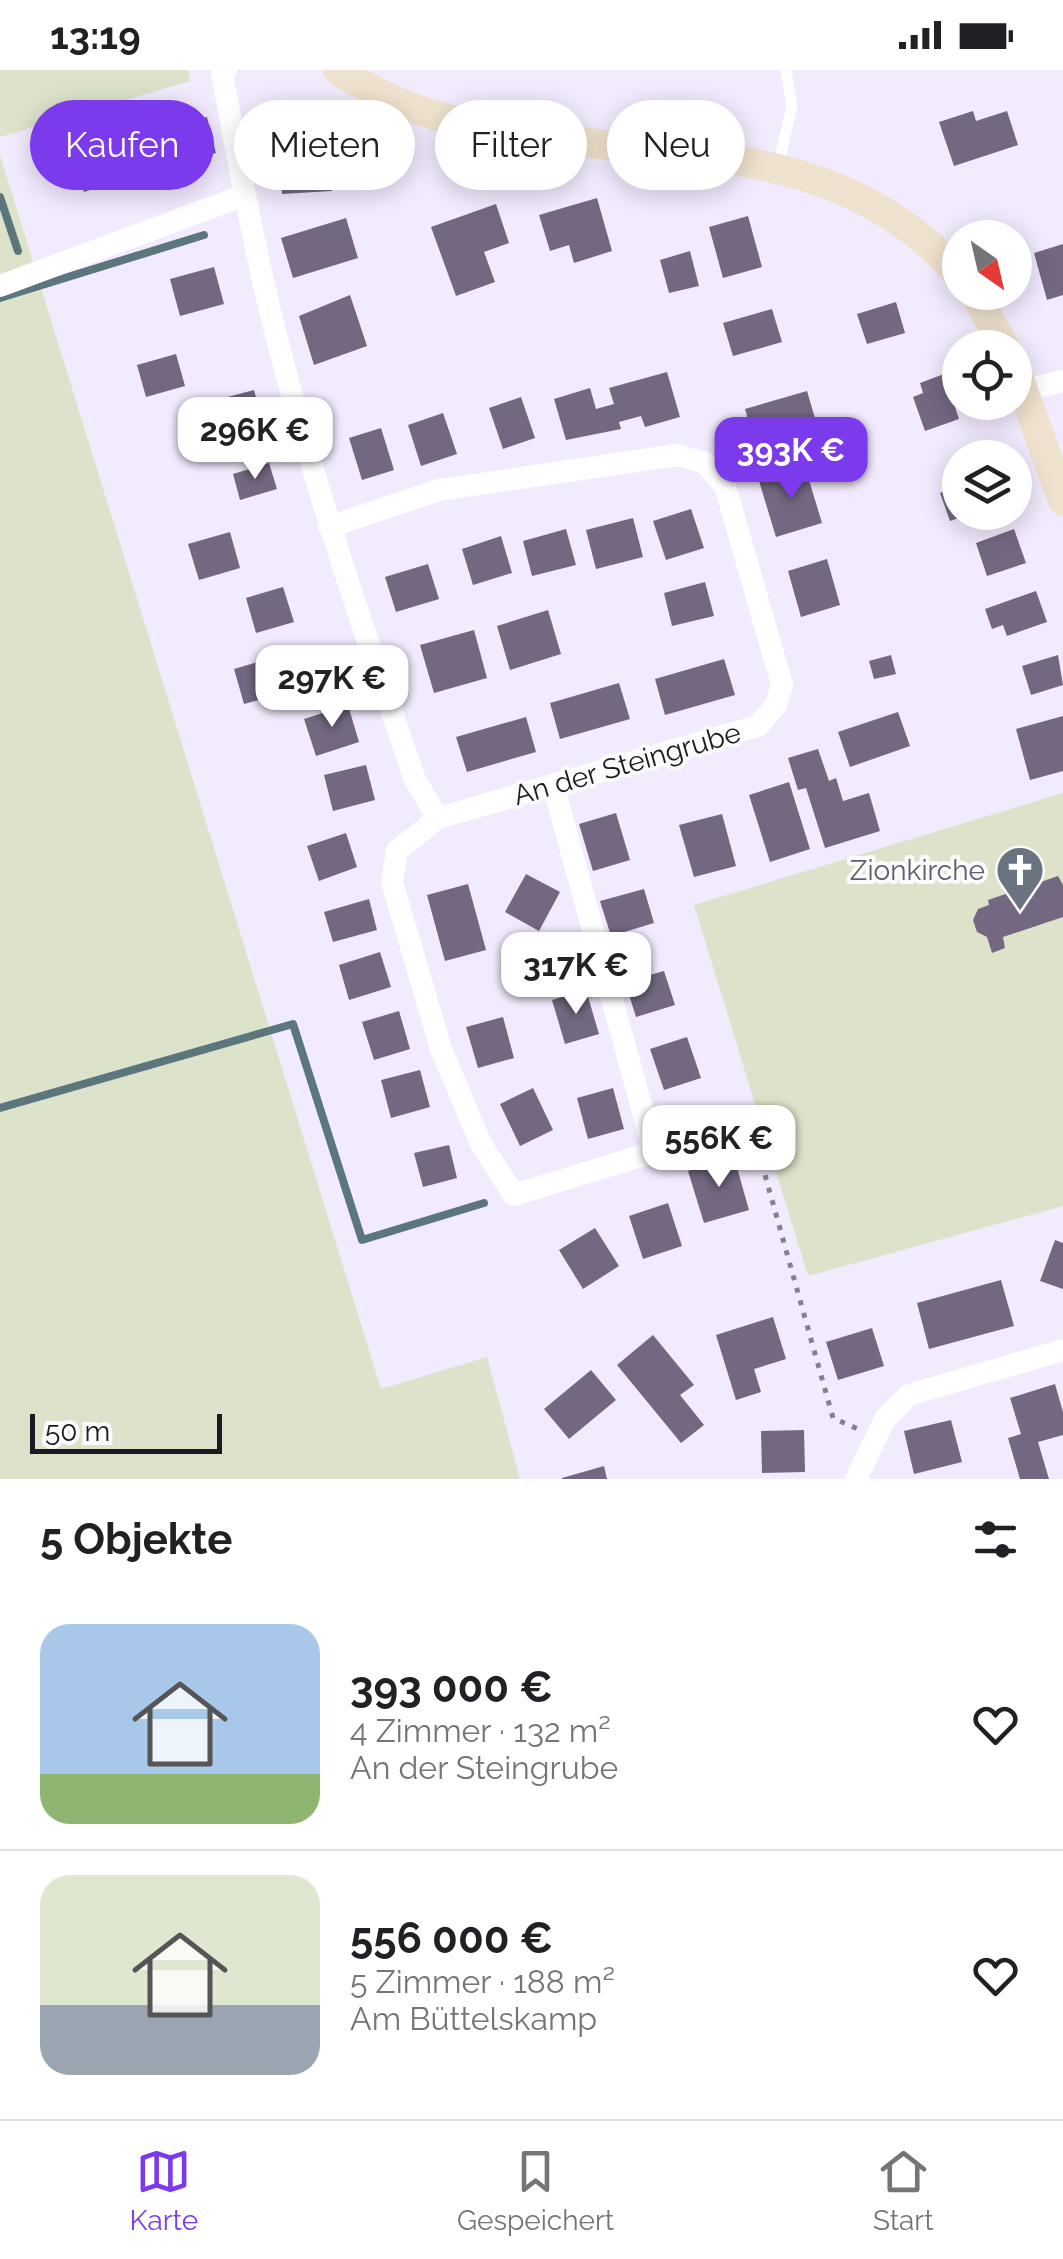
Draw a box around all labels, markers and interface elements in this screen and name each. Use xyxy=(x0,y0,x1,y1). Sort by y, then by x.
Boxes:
text: 13:19 xyxy=(50,13,141,58)
chip: Kaufen xyxy=(30,100,214,190)
chip: Mieten xyxy=(234,100,415,190)
chip: Filter xyxy=(435,100,587,190)
chip: Neu xyxy=(607,100,745,190)
north arrow xyxy=(942,220,1032,310)
map controls xyxy=(942,220,1032,530)
button: locate xyxy=(942,330,1032,420)
pin: 296K € xyxy=(174,397,336,482)
text: 296K € xyxy=(200,411,310,448)
pin: 393K € xyxy=(710,417,872,502)
text: 393K € xyxy=(737,431,845,468)
button: layers xyxy=(942,440,1032,530)
pin: 297K € xyxy=(251,645,413,730)
text: 297K € xyxy=(277,659,387,696)
street label: An der Steingrube xyxy=(510,716,744,812)
church icon: Zionkirche xyxy=(994,844,1046,912)
place label: Zionkirche xyxy=(850,854,985,887)
pin: 317K € xyxy=(495,932,657,1017)
text: 317K € xyxy=(523,946,629,983)
pin: 556K € xyxy=(638,1105,800,1190)
text: 556K € xyxy=(664,1119,774,1156)
scale bar xyxy=(30,1409,222,1454)
text: 50 m xyxy=(45,1415,110,1448)
icon: filters xyxy=(968,1512,1023,1567)
text: 5 Objekte xyxy=(40,1515,232,1564)
text: 393 000 € xyxy=(350,1663,553,1712)
icon: home xyxy=(120,1664,240,1784)
icon: heart xyxy=(968,1697,1023,1752)
text: 4 Zimmer · 132 m² xyxy=(350,1712,611,1749)
text: An der Steingrube xyxy=(350,1749,618,1786)
text: 556 000 € xyxy=(350,1914,553,1963)
icon: home xyxy=(120,1915,240,2035)
icon: heart xyxy=(968,1948,1023,2003)
text: 5 Zimmer · 188 m² xyxy=(350,1963,615,2000)
text: Am Büttelskamp xyxy=(350,2000,597,2037)
tab: Karte xyxy=(129,2144,198,2237)
tab: Gespeichert xyxy=(457,2144,614,2237)
tab: Start xyxy=(873,2144,934,2237)

